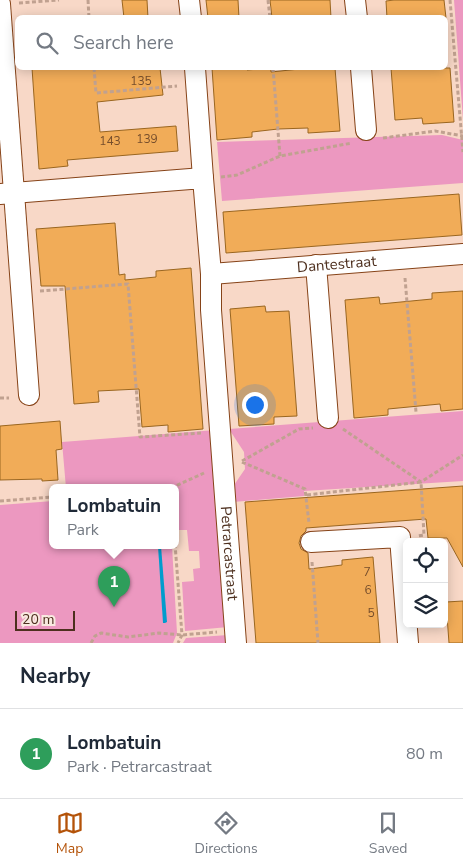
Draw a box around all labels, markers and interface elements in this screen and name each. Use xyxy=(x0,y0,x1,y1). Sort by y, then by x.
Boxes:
search box xyxy=(15,15,448,70)
icon: search xyxy=(33,29,61,57)
text: Search here xyxy=(73,30,174,56)
house number: 135 xyxy=(130,73,152,89)
house number: 139 xyxy=(136,131,158,147)
house number: 143 xyxy=(99,133,121,149)
street label: Dantestraat xyxy=(296,251,378,277)
your location xyxy=(242,392,268,418)
popup xyxy=(49,484,179,549)
text: Lombatuin xyxy=(67,493,161,519)
street label: Petrarcastraat xyxy=(216,505,243,602)
text: Park xyxy=(67,519,99,541)
map controls xyxy=(403,538,448,628)
button: locate xyxy=(403,538,448,583)
house number: 7 xyxy=(363,564,371,580)
pin: 1 xyxy=(98,566,130,607)
house number: 6 xyxy=(364,582,372,598)
button: layers xyxy=(403,583,448,628)
house number: 5 xyxy=(367,605,375,621)
scale bar xyxy=(15,608,75,631)
text: 20 m xyxy=(22,610,54,629)
text: Nearby xyxy=(20,662,90,690)
text: Lombatuin xyxy=(67,730,161,756)
text: 1 xyxy=(31,743,41,765)
text: 80 m xyxy=(406,743,443,765)
text: Park · Petrarcastraat xyxy=(67,756,212,778)
tab: Map xyxy=(56,809,84,858)
tab: Directions xyxy=(195,809,258,858)
tab: Saved xyxy=(369,809,407,858)

